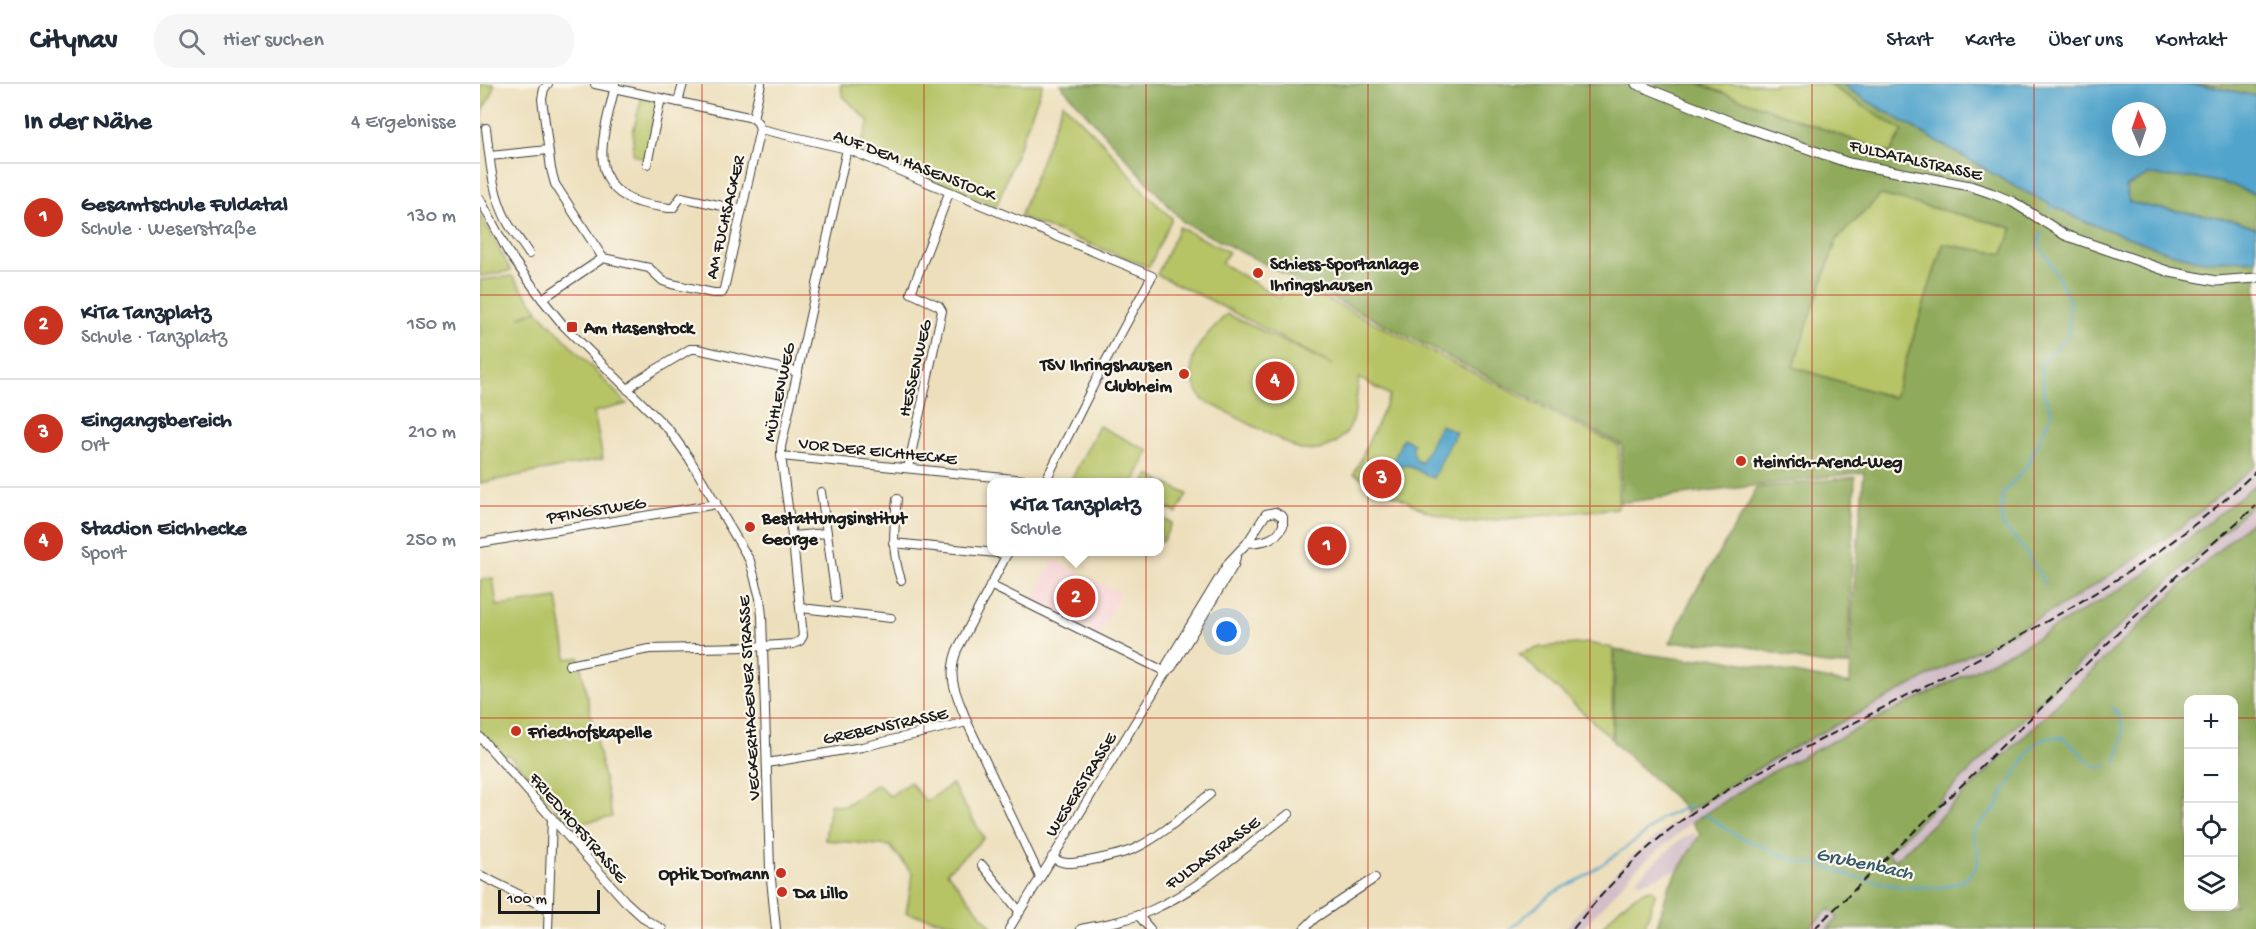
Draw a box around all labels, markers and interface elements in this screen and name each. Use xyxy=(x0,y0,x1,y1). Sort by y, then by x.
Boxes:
search box xyxy=(154,14,574,68)
text: Citynav xyxy=(30,25,118,58)
icon: search xyxy=(175,25,208,58)
text: Hier suchen xyxy=(223,28,324,54)
text: Start xyxy=(1886,29,1932,54)
text: Karte xyxy=(1965,29,2015,54)
text: Über uns xyxy=(2048,29,2122,54)
text: Kontakt xyxy=(2155,29,2226,54)
north arrow xyxy=(2112,102,2166,156)
text: In der Nähe xyxy=(24,108,152,139)
text: 4 Ergebnisse xyxy=(351,112,456,135)
street label: AUF DEM HASENSTOCK xyxy=(830,126,1000,208)
street label: FULDATALSTRASSE xyxy=(1846,136,1985,187)
street label: AM FUCHSACKER xyxy=(702,153,751,281)
text: Gesamtschule Fuldatal xyxy=(81,193,288,219)
text: 1 xyxy=(39,206,48,229)
text: 130 m xyxy=(407,206,456,229)
text: Schule · Weserstraße xyxy=(81,219,256,242)
place label: Schiess-Sportanlage Ihringshausen xyxy=(1270,255,1419,297)
marker: Schiess-Sportanlage Ihringshausen xyxy=(1251,266,1265,280)
text: KiTa Tanzplatz xyxy=(81,301,211,327)
text: 2 xyxy=(39,314,48,337)
text: 150 m xyxy=(407,314,456,337)
street label: HESSENWEG xyxy=(895,317,938,419)
place label: Am Hasenstock xyxy=(583,319,696,340)
marker: Am Hasenstock xyxy=(565,320,579,334)
text: Schule · Tanzplatz xyxy=(81,327,227,350)
street label: MÜHLENWEG xyxy=(760,341,801,444)
place label: TSV Ihringshausen Clubheim xyxy=(1038,356,1172,398)
pin: 4 xyxy=(1256,358,1294,404)
marker: TSV Ihringshausen Clubheim xyxy=(1177,367,1191,381)
text: Eingangsbereich xyxy=(81,409,232,435)
text: 3 xyxy=(38,422,49,445)
text: 210 m xyxy=(408,422,456,445)
street label: VOR DER EICHHECKE xyxy=(797,434,959,471)
text: Ort xyxy=(81,435,108,458)
place label: Heinrich-Arend-Weg xyxy=(1753,453,1903,474)
marker: Heinrich-Arend-Weg xyxy=(1734,454,1748,468)
pin: 3 xyxy=(1362,456,1402,502)
popup xyxy=(987,478,1164,556)
street label: PFINGSTWEG xyxy=(545,493,648,530)
text: KiTa Tanzplatz xyxy=(1010,493,1141,519)
place label: Bestattungsinstitut George xyxy=(761,509,908,551)
text: Stadion Eichhecke xyxy=(81,517,247,543)
text: Schule xyxy=(1010,519,1061,542)
marker: Bestattungsinstitut George xyxy=(743,520,757,534)
pin: 1 xyxy=(1308,524,1346,568)
text: 4 xyxy=(39,530,48,553)
text: 250 m xyxy=(405,530,456,553)
text: Sport xyxy=(81,543,126,566)
pin: 2 xyxy=(1056,576,1096,620)
street label: VECKERHAGENER STRASSE xyxy=(735,594,766,802)
your location xyxy=(1212,617,1241,646)
map controls xyxy=(2184,695,2238,911)
button: + xyxy=(2184,695,2238,749)
street label: GREBENSTRASSE xyxy=(821,704,951,751)
place label: Friedhofskapelle xyxy=(527,723,653,744)
marker: Friedhofskapelle xyxy=(509,724,523,738)
street label: WESERSTRASSE xyxy=(1042,729,1123,841)
button: − xyxy=(2184,749,2238,803)
street label: FRIEDHOFSTRASSE xyxy=(523,768,631,889)
button: locate xyxy=(2184,803,2238,857)
street label: FULDASTRASSE xyxy=(1161,812,1265,896)
water label: Grubenbach xyxy=(1814,844,1915,887)
button: layers xyxy=(2184,857,2238,911)
place label: Optik Dormann xyxy=(658,865,769,886)
marker: Optik Dormann xyxy=(774,866,788,880)
place label: Da Lillo xyxy=(792,884,848,905)
marker: Da Lillo xyxy=(775,885,789,899)
scale bar xyxy=(498,887,600,914)
text: 100 m xyxy=(507,891,547,910)

